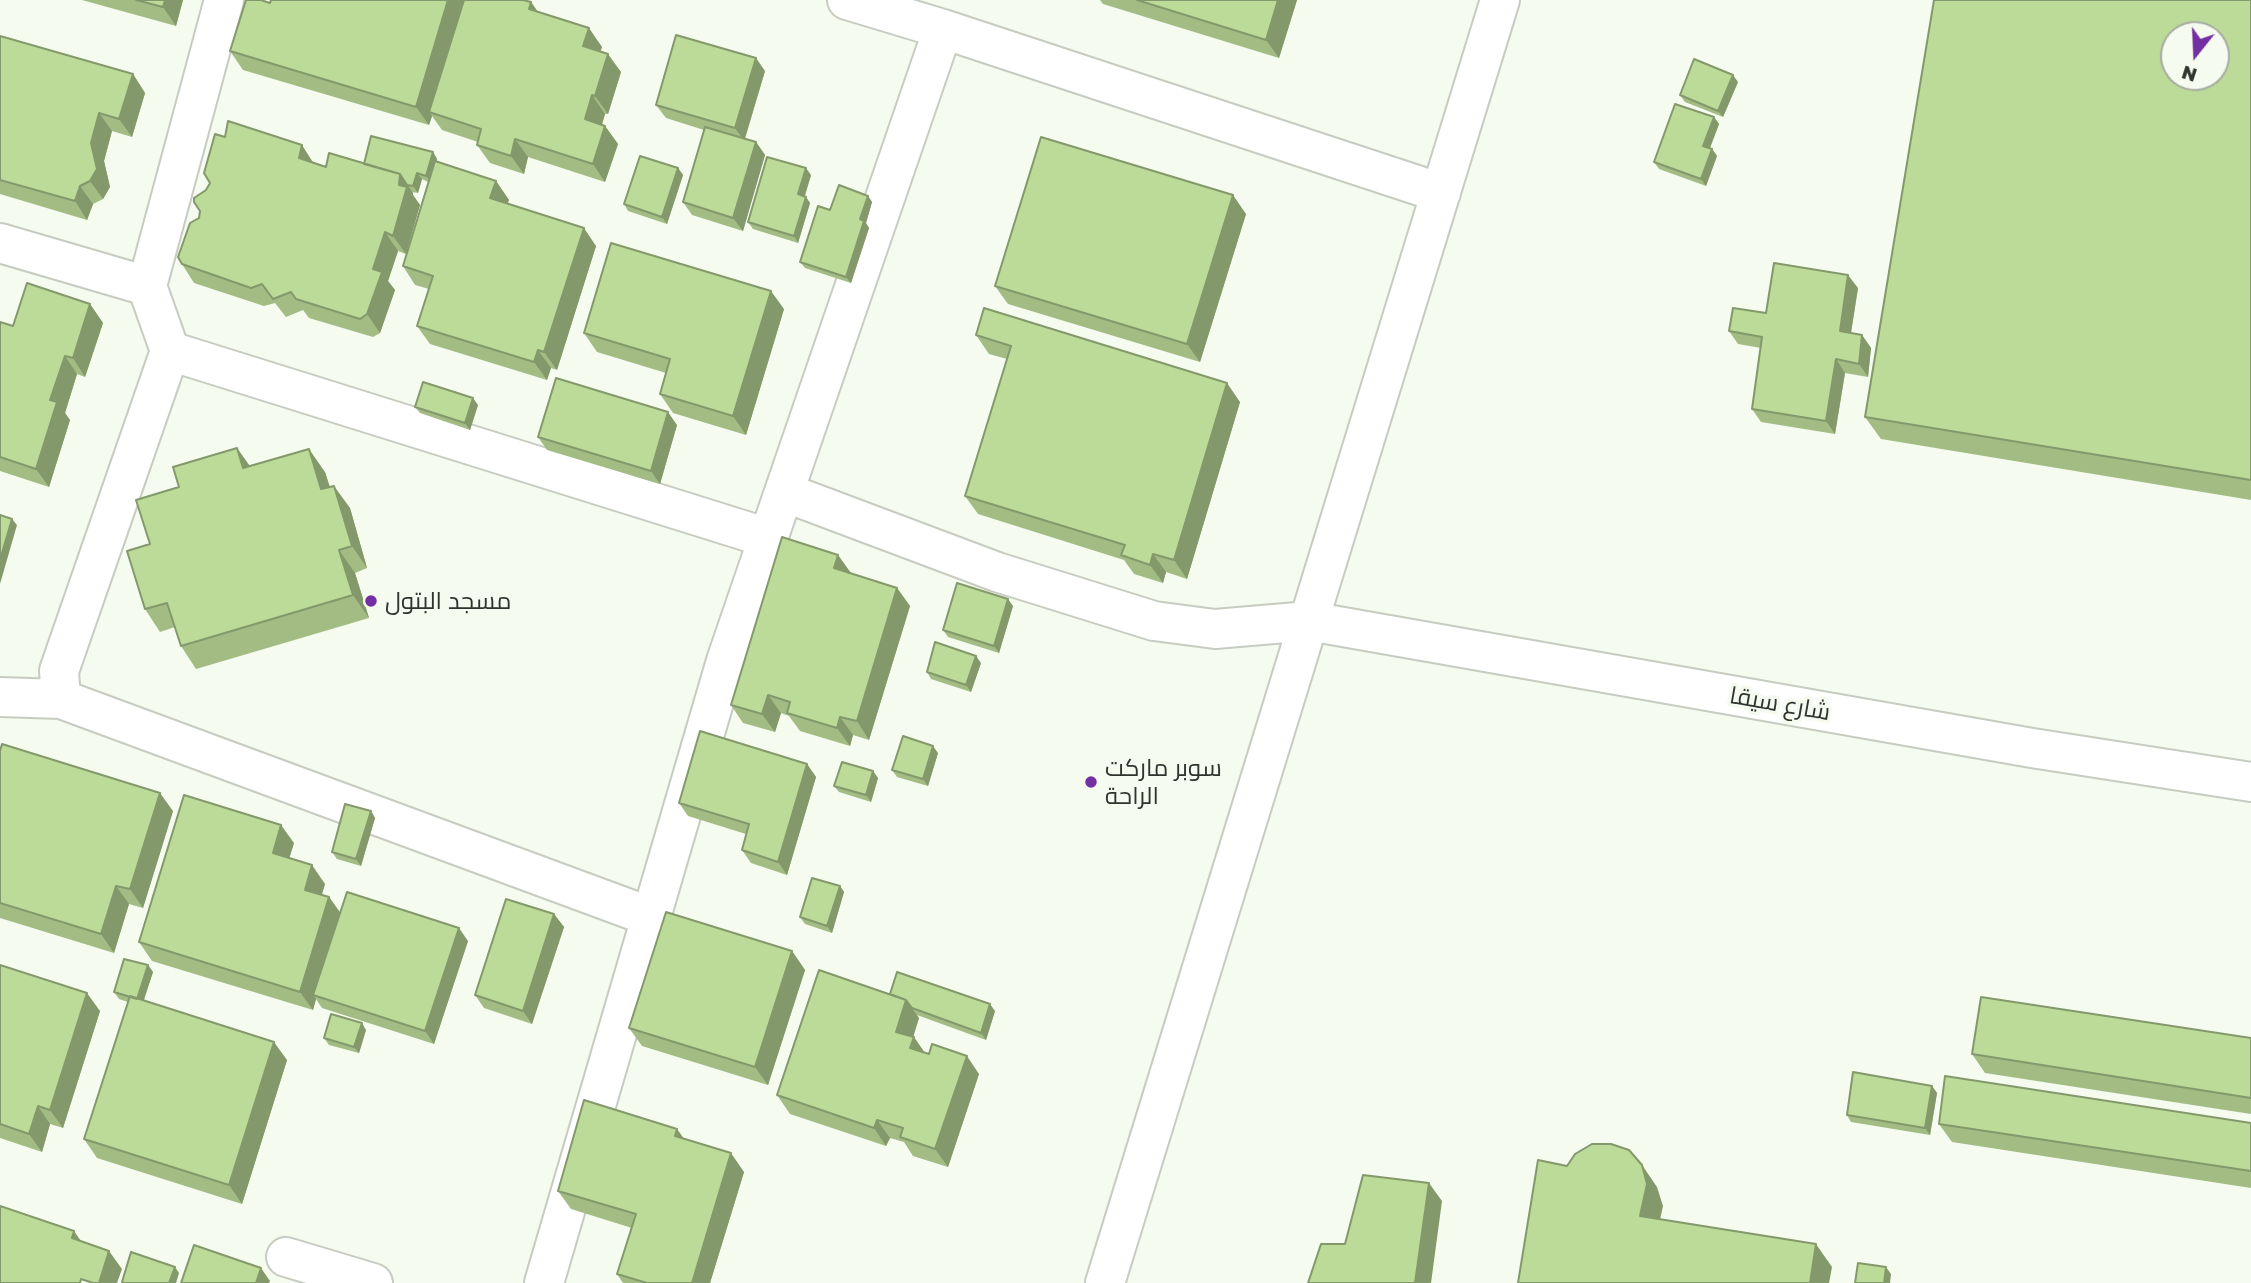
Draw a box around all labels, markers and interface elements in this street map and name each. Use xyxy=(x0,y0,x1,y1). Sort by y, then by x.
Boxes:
north arrow xyxy=(2160,21,2230,91)
text: N xyxy=(2179,61,2199,88)
place label: مسجد البتول xyxy=(385,587,511,615)
marker: مسجد البتول xyxy=(363,593,379,609)
street label: شارع سيقا xyxy=(1727,681,1833,727)
place label: سوبر ماركت الراحة xyxy=(1105,754,1222,810)
marker: سوبر ماركت الراحة xyxy=(1083,774,1099,790)

